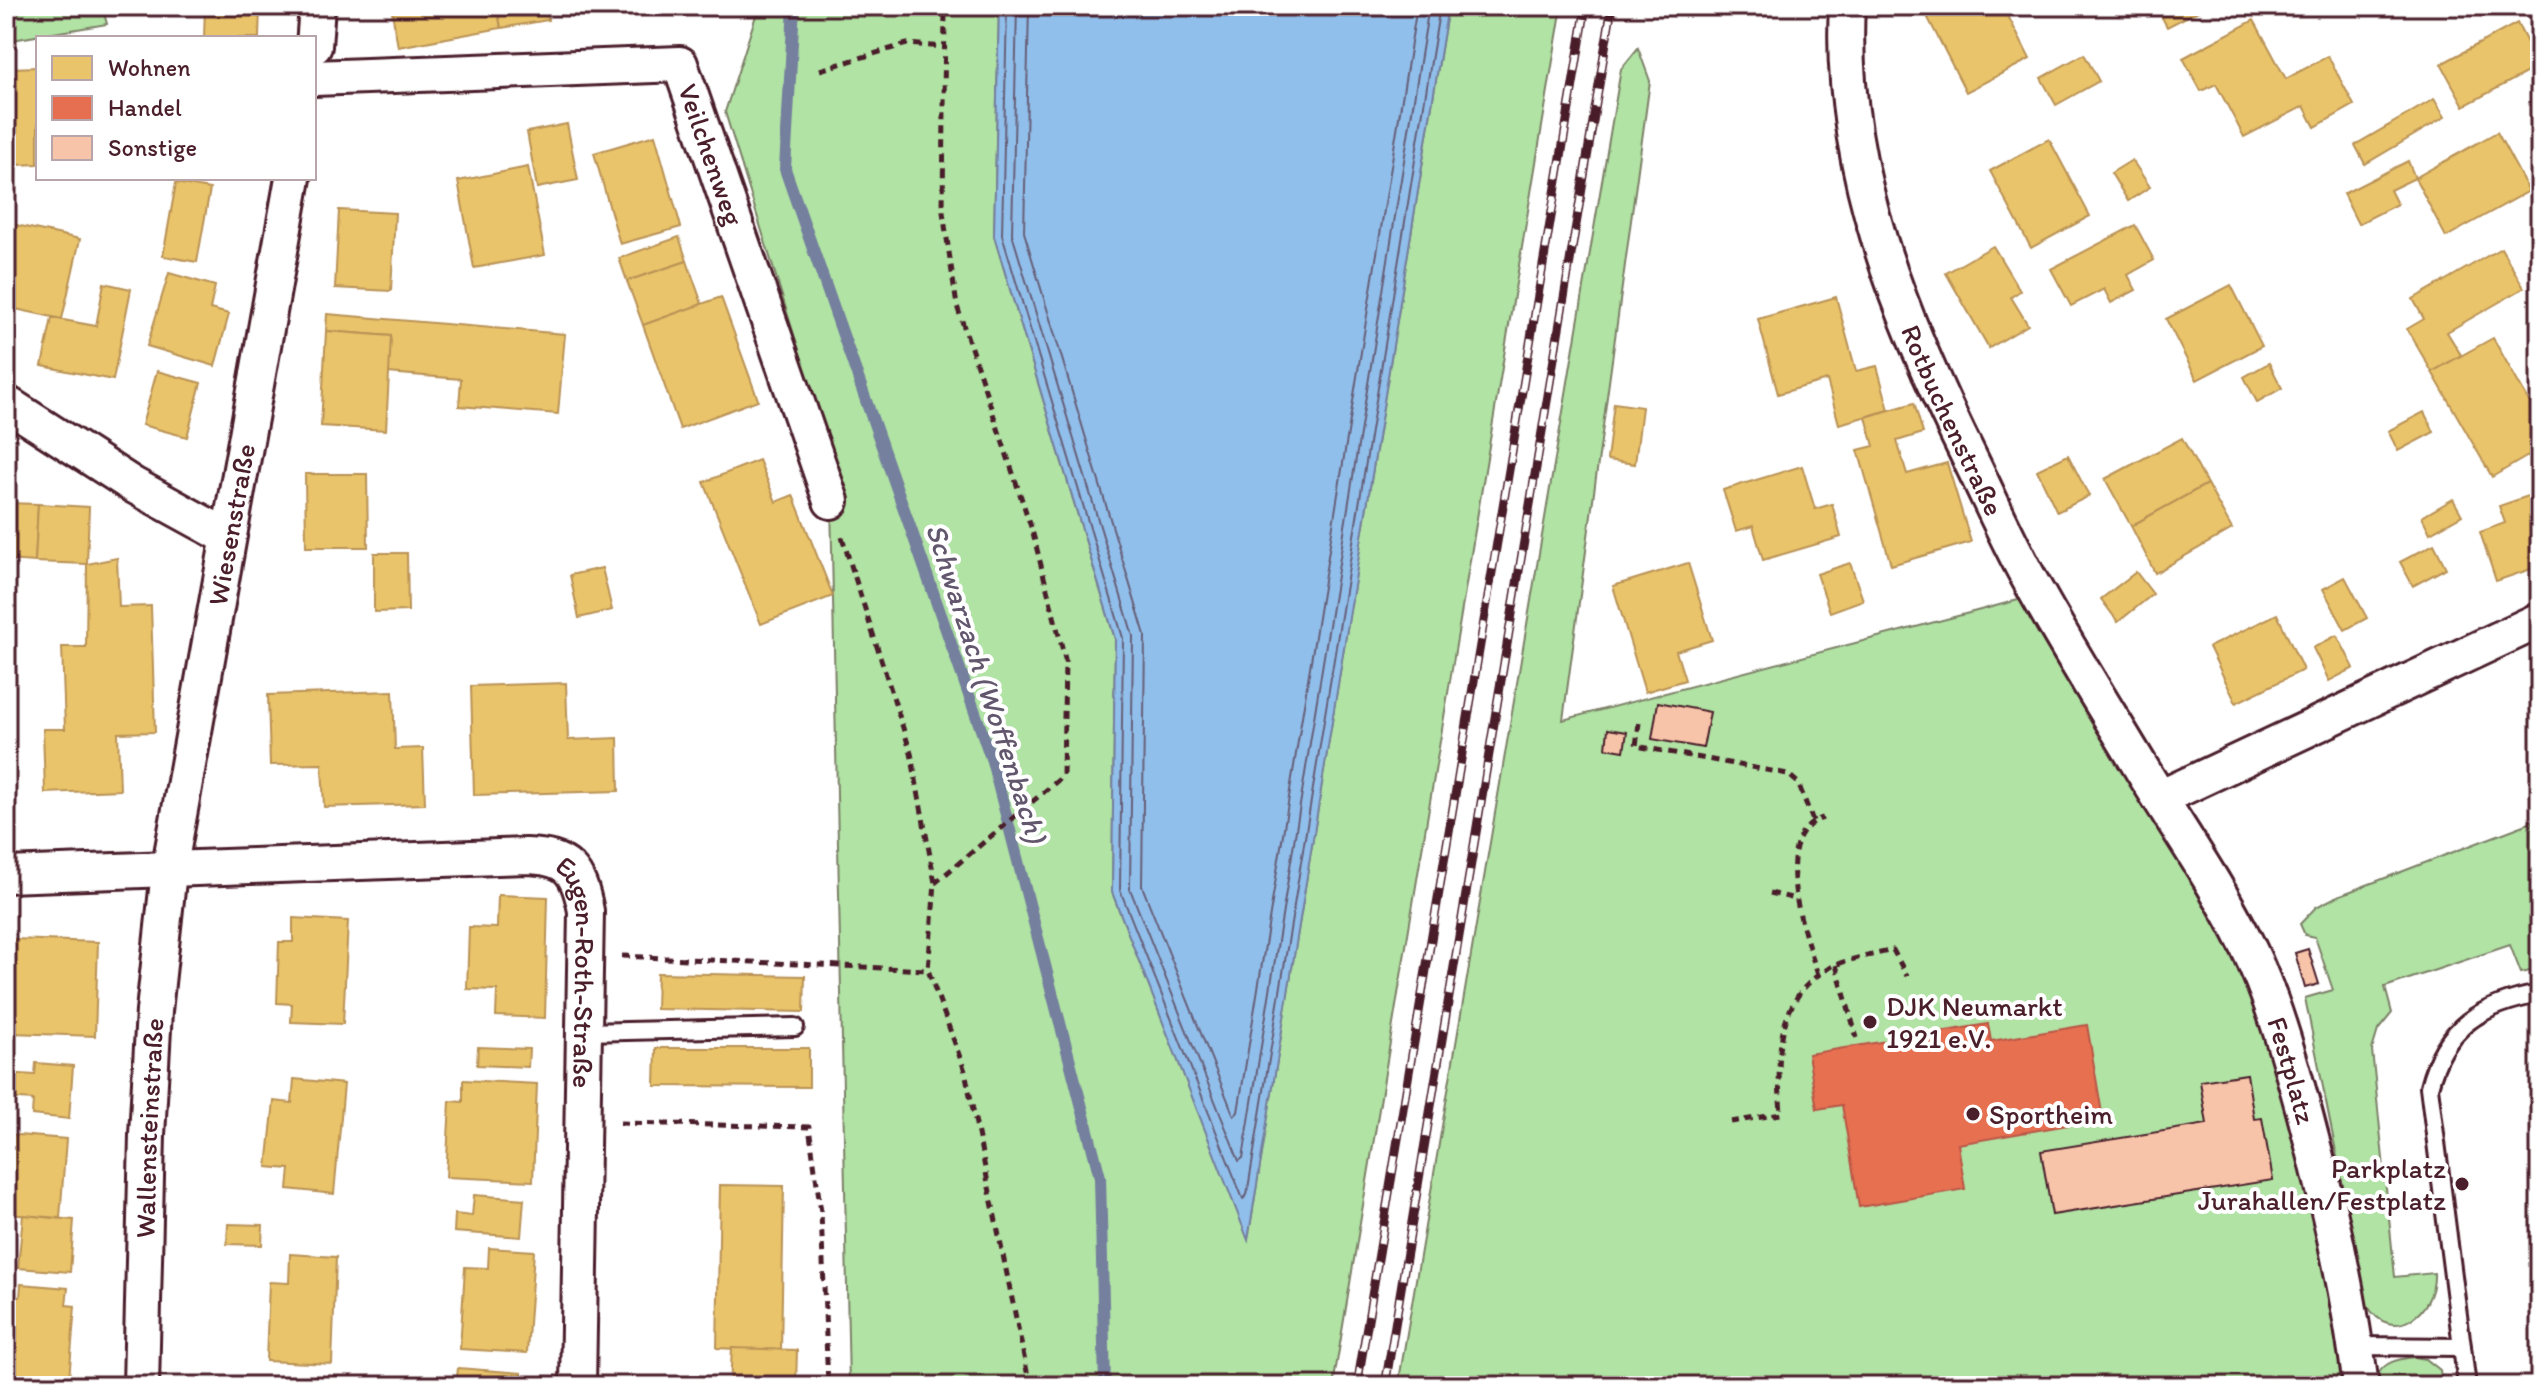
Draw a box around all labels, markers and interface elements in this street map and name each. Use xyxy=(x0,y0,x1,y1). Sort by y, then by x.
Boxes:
legend xyxy=(36,36,316,180)
text: Wohnen xyxy=(108,53,191,82)
street label: Veilchenweg xyxy=(671,79,752,230)
text: Handel xyxy=(108,93,182,122)
text: Sonstige xyxy=(108,133,197,162)
street label: Rotbuchenstraße xyxy=(1894,320,2012,521)
street label: Wiesenstraße xyxy=(200,441,262,608)
water label: Schwarzach (Woffenbach) xyxy=(918,519,1057,849)
street label: Eugen-Roth-Straße xyxy=(549,848,603,1088)
place label: DJK Neumarkt 1921 e.V. xyxy=(1886,989,2063,1055)
street label: Festplatz xyxy=(2260,1012,2324,1128)
marker: DJK Neumarkt 1921 e.V. xyxy=(1861,1013,1879,1031)
street label: Wallensteinstraße xyxy=(128,1017,171,1239)
place label: Sportheim xyxy=(1989,1097,2113,1131)
marker: Sportheim xyxy=(1964,1105,1982,1123)
place label: Parkplatz Jurahallen/Festplatz xyxy=(2198,1151,2446,1217)
marker: Parkplatz Jurahallen/Festplatz xyxy=(2453,1175,2471,1193)

